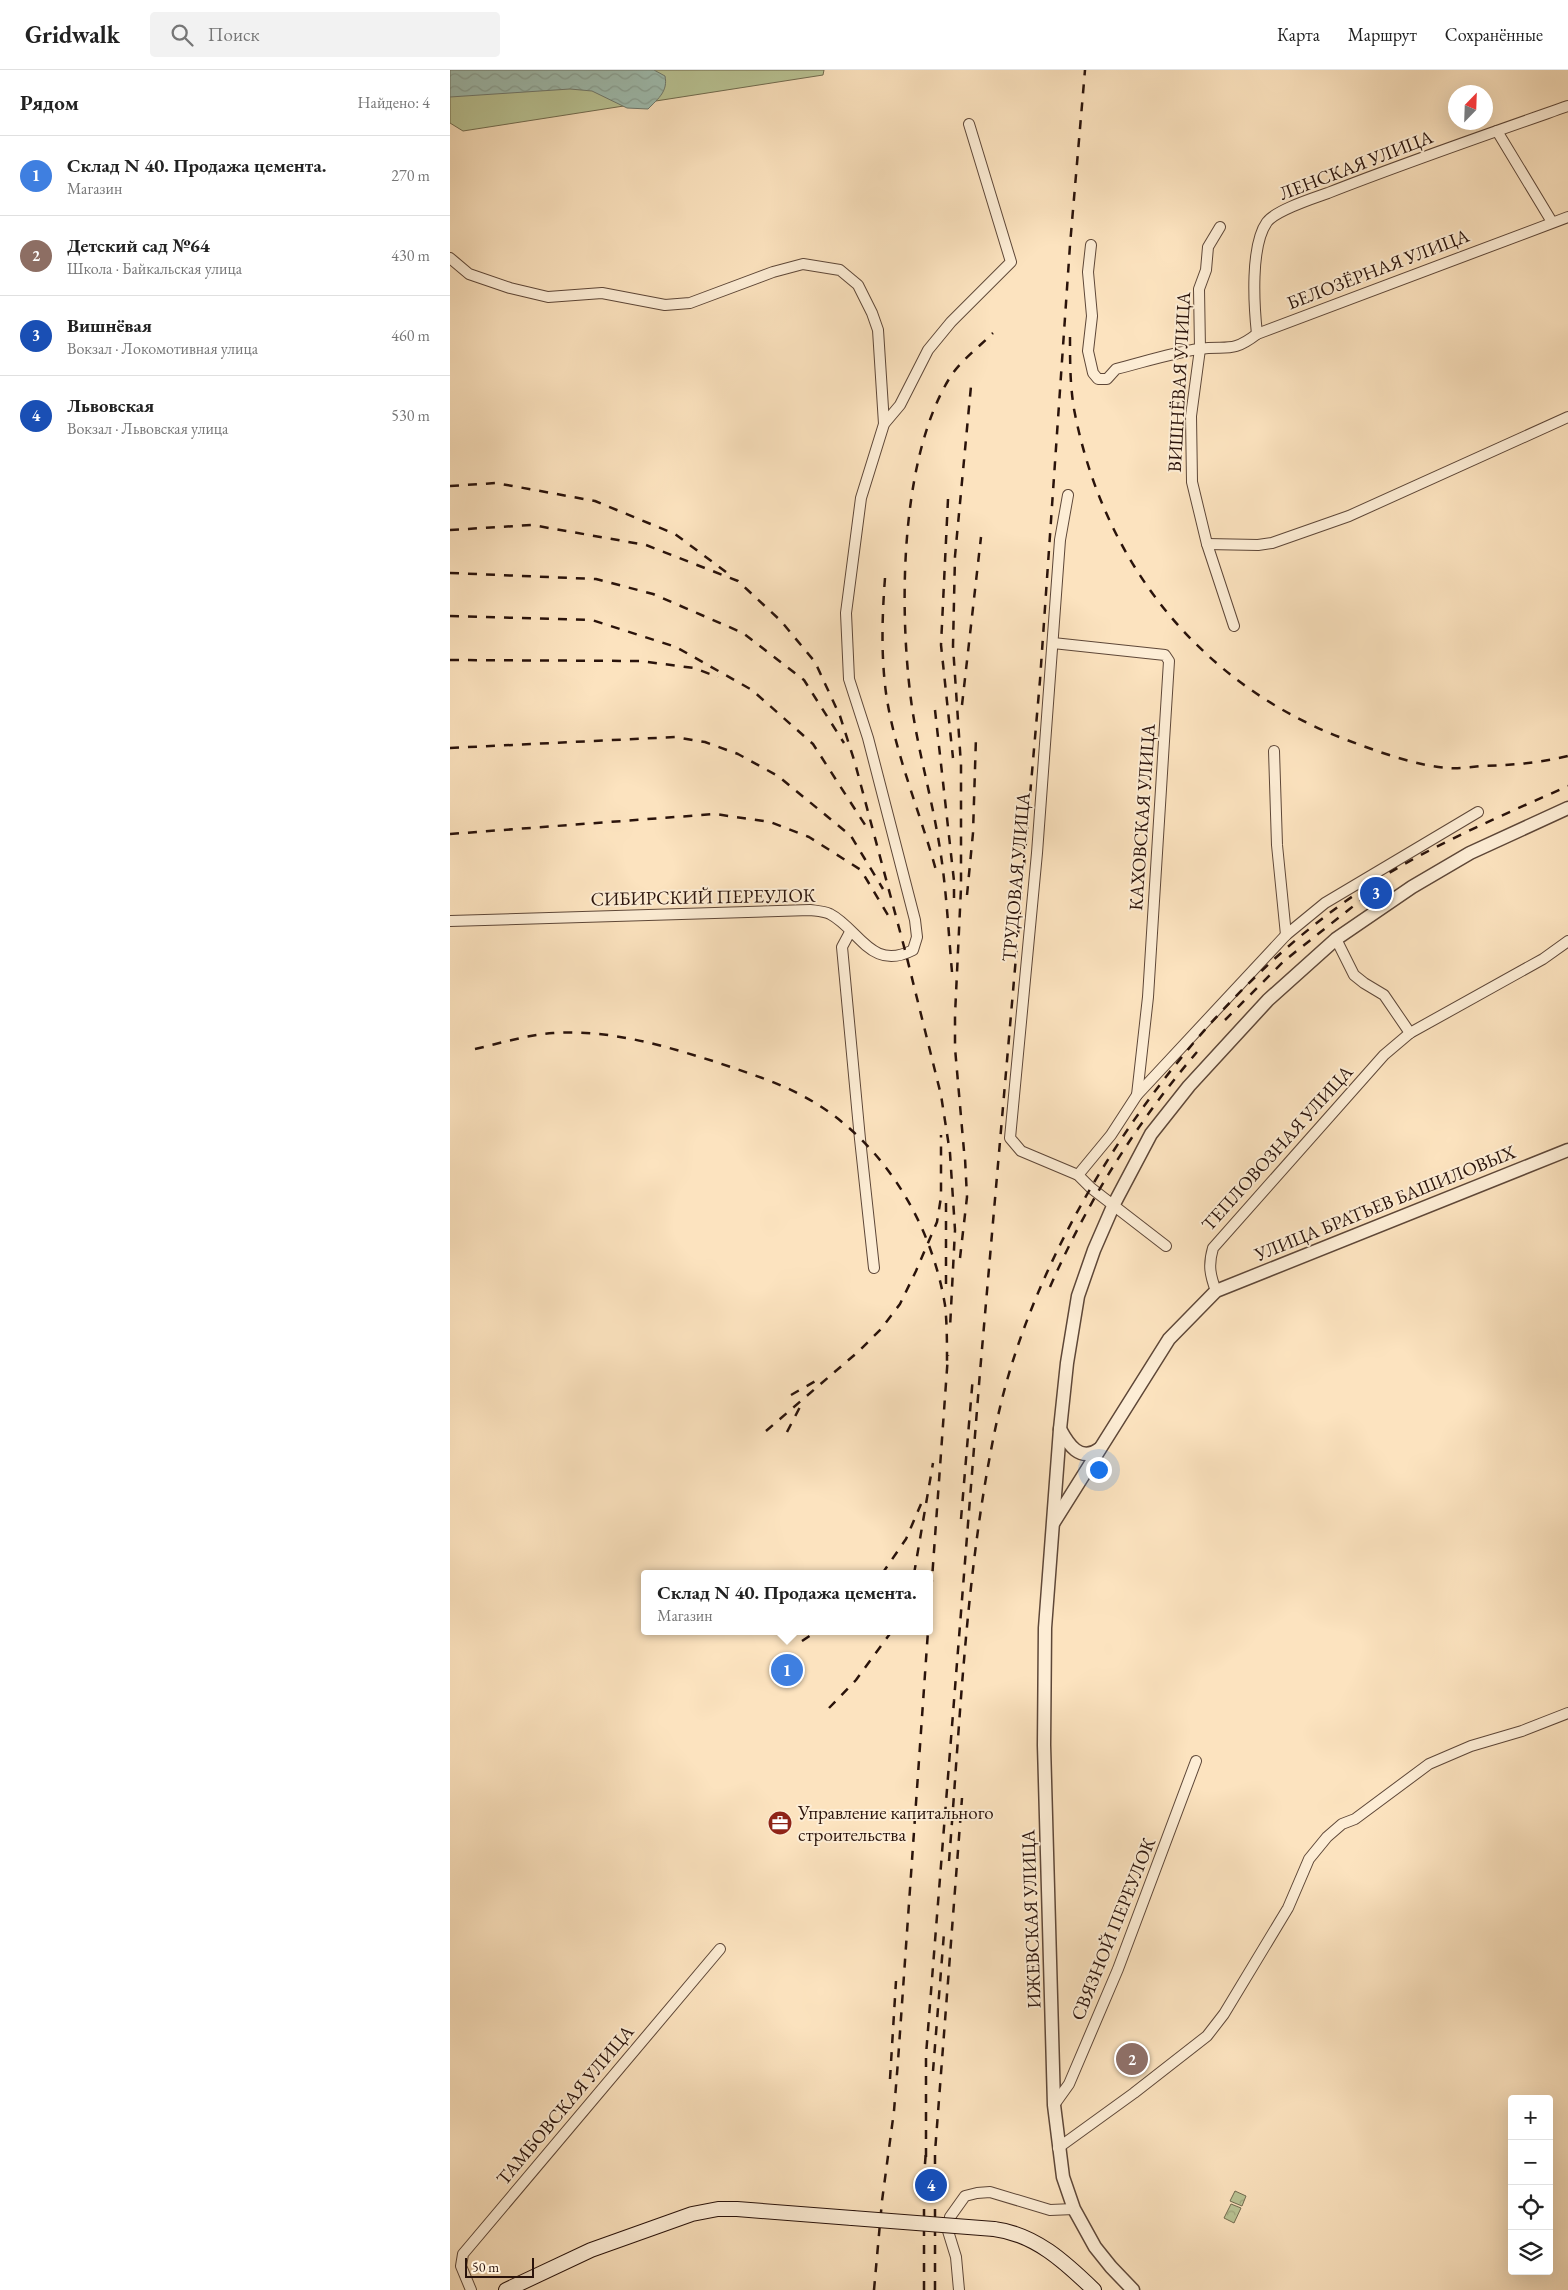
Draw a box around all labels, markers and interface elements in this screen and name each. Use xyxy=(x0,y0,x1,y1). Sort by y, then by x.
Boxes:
search box xyxy=(150,12,500,57)
text: Gridwalk xyxy=(25,19,120,50)
icon: search xyxy=(168,21,196,49)
text: Поиск xyxy=(208,22,260,47)
text: Карта xyxy=(1277,23,1320,46)
text: Маршрут xyxy=(1348,23,1417,46)
text: Сохранённые xyxy=(1445,23,1543,46)
north arrow xyxy=(1448,85,1493,130)
text: Рядом xyxy=(20,89,79,116)
text: Найдено: 4 xyxy=(358,92,430,113)
street label: ЛЕНСКАЯ УЛИЦА xyxy=(1276,124,1437,206)
text: Склад N 40. Продажа цемента. xyxy=(67,153,326,178)
text: 1 xyxy=(32,165,40,186)
text: 270 m xyxy=(391,165,430,186)
text: Магазин xyxy=(67,178,122,199)
street label: БЕЛОЗЁРНАЯ УЛИЦА xyxy=(1283,222,1474,315)
text: Детский сад №64 xyxy=(67,233,210,258)
text: 2 xyxy=(32,245,40,266)
text: 430 m xyxy=(391,245,430,266)
text: Школа · Байкальская улица xyxy=(67,258,242,279)
street label: ВИШНЁВАЯ УЛИЦА xyxy=(1162,290,1196,473)
text: Вишнёвая xyxy=(67,313,152,338)
text: 3 xyxy=(32,325,40,346)
text: 460 m xyxy=(391,325,430,346)
text: Вокзал · Локомотивная улица xyxy=(67,338,258,359)
text: Львовская xyxy=(67,393,154,418)
text: 4 xyxy=(32,405,40,426)
text: 530 m xyxy=(391,405,430,426)
text: Вокзал · Львовская улица xyxy=(67,418,228,439)
street label: КАХОВСКАЯ УЛИЦА xyxy=(1123,722,1161,911)
street label: ТРУДОВАЯ УЛИЦА xyxy=(996,790,1036,963)
pin: 3 xyxy=(1360,874,1392,912)
street label: СИБИРСКИЙ ПЕРЕУЛОК xyxy=(590,883,816,911)
street label: ТЕПЛОВОЗНАЯ УЛИЦА xyxy=(1196,1059,1359,1236)
street label: УЛИЦА БРАТЬЕВ БАШИЛОВЫХ xyxy=(1250,1139,1520,1267)
your location xyxy=(1086,1457,1112,1483)
popup xyxy=(641,1570,933,1635)
text: Склад N 40. Продажа цемента. xyxy=(657,1580,917,1605)
text: Магазин xyxy=(657,1605,713,1626)
pin: 1 xyxy=(771,1651,803,1689)
place label: Управление капитального строительства xyxy=(797,1800,994,1847)
office icon: Управление капитального строительства xyxy=(767,1810,793,1836)
street label: ИЖЕВСКАЯ УЛИЦА xyxy=(1015,1828,1047,2009)
street label: СВЯЗНОЙ ПЕРЕУЛОК xyxy=(1065,1834,1161,2024)
street label: ТАМБОВСКАЯ УЛИЦА xyxy=(491,2019,640,2190)
pin: 2 xyxy=(1116,2040,1148,2078)
map controls xyxy=(1508,2095,1553,2275)
button: + xyxy=(1508,2095,1553,2140)
button: − xyxy=(1508,2140,1553,2185)
pin: 4 xyxy=(915,2166,947,2204)
button: locate xyxy=(1508,2185,1553,2230)
button: layers xyxy=(1508,2230,1553,2275)
scale bar xyxy=(465,2255,534,2278)
text: 50 m xyxy=(472,2258,499,2276)

